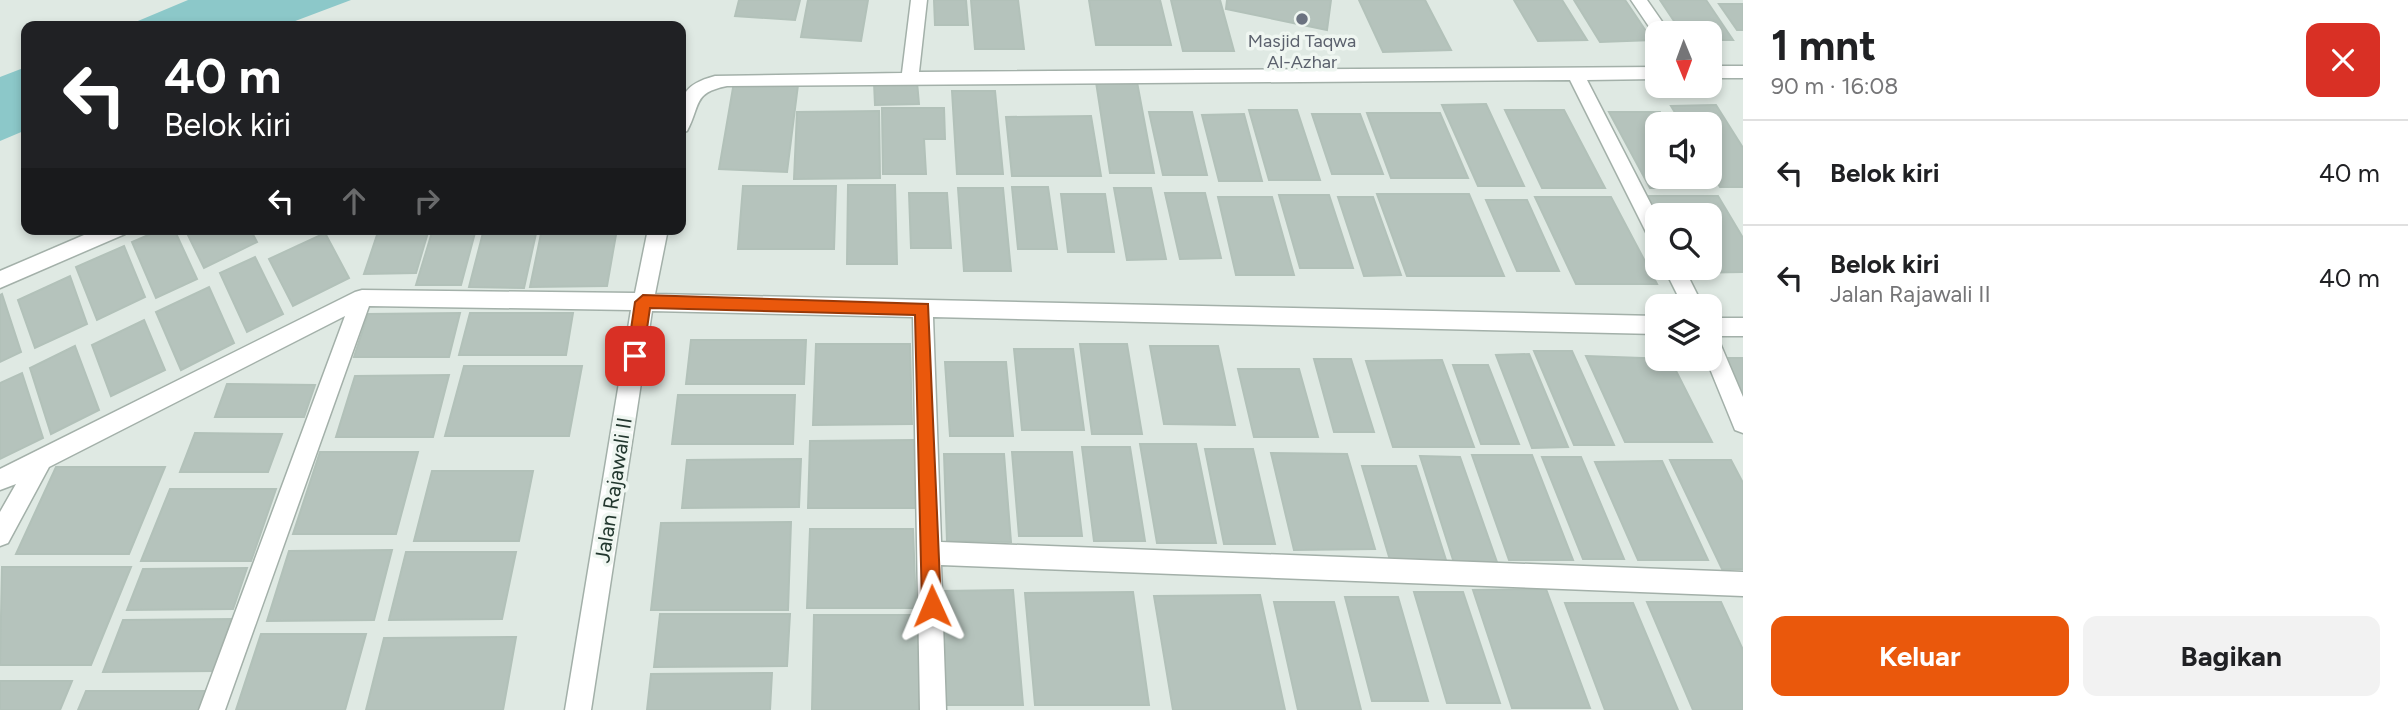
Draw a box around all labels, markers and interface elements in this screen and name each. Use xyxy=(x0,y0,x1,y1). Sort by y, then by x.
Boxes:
marker: Masjid Taqwa Al-Azhar xyxy=(1294,11,1310,27)
text: 1 mnt xyxy=(1771,20,1876,71)
north arrow xyxy=(1645,21,1722,98)
map controls xyxy=(1645,21,1722,371)
button: close xyxy=(2306,23,2380,97)
place label: Masjid Taqwa Al-Azhar xyxy=(1248,30,1356,73)
text: 40 m xyxy=(164,46,281,105)
icon: left xyxy=(49,49,140,140)
text: 90 m · 16:08 xyxy=(1771,72,1898,100)
text: Belok kiri xyxy=(164,106,291,144)
button: sound xyxy=(1645,112,1722,189)
icon: left xyxy=(1771,154,1809,192)
text: Belok kiri xyxy=(1830,157,1939,189)
text: 40 m xyxy=(2319,157,2380,189)
icon: left xyxy=(262,182,300,220)
icon: ahead xyxy=(335,182,373,220)
icon: right xyxy=(408,182,446,220)
button: search xyxy=(1645,203,1722,280)
text: Belok kiri xyxy=(1830,248,1939,280)
icon: left xyxy=(1771,259,1809,297)
text: 40 m xyxy=(2319,262,2380,294)
text: Jalan Rajawali II xyxy=(1830,280,1991,308)
button: layers xyxy=(1645,294,1722,371)
pin xyxy=(605,326,665,386)
icon: arrive xyxy=(616,337,654,375)
street label: Jalan Rajawali II xyxy=(589,416,637,564)
position arrow xyxy=(895,569,969,643)
button: Keluar xyxy=(1771,616,2069,696)
button: Bagikan xyxy=(2083,616,2380,696)

